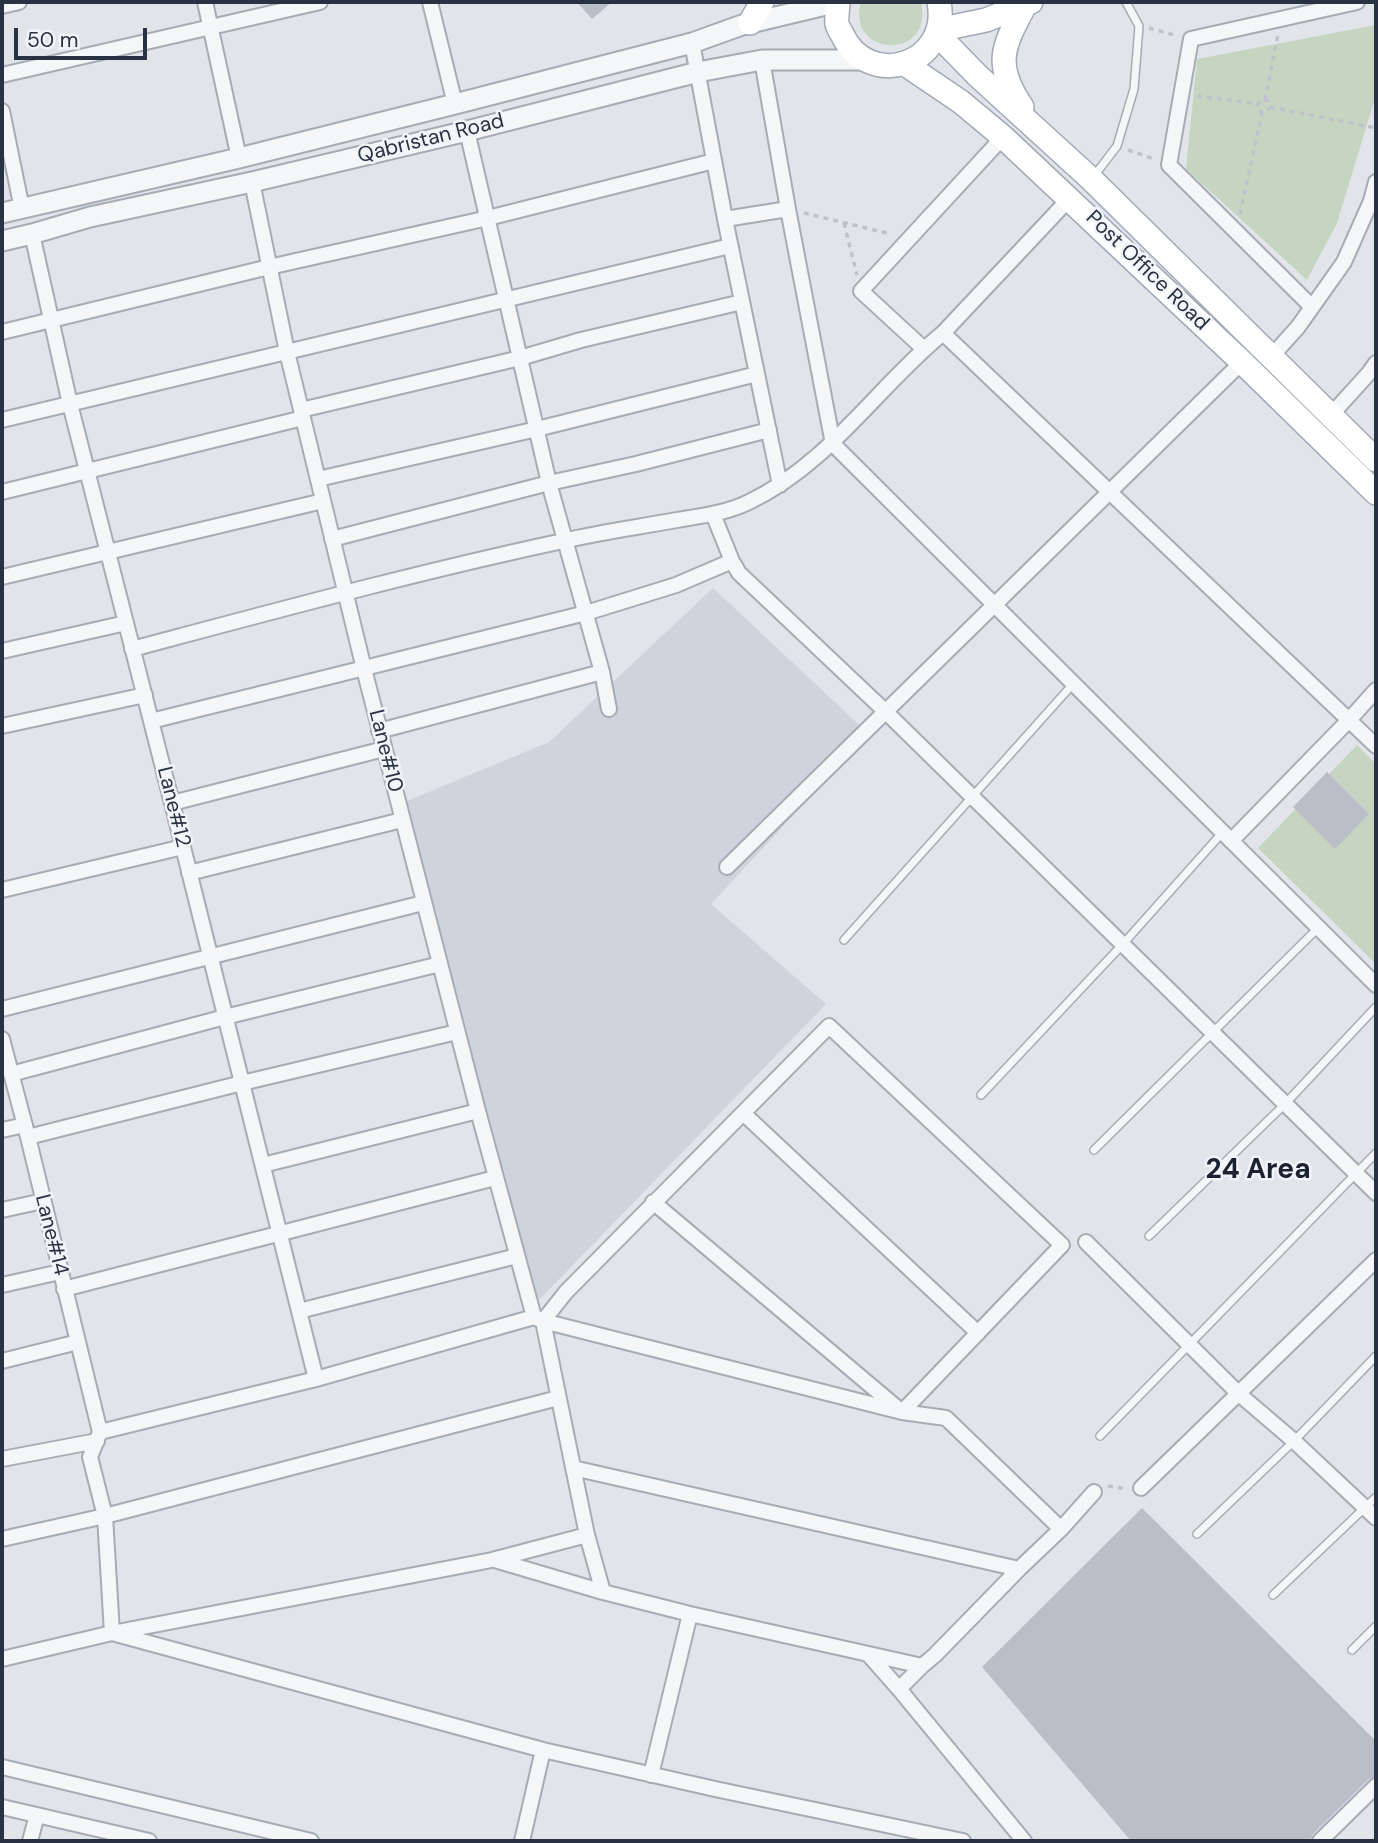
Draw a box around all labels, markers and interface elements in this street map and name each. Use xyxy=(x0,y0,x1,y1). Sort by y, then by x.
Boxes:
scale bar xyxy=(18,14,150,58)
text: 50 m xyxy=(27,26,78,54)
street label: Qabristan Road xyxy=(355,109,507,169)
street label: Post Office Road xyxy=(1080,206,1214,336)
street label: Lane#10 xyxy=(363,707,407,795)
street label: Lane#12 xyxy=(151,764,195,850)
district label: 24 Area xyxy=(1205,1154,1311,1188)
street label: Lane#14 xyxy=(29,1192,73,1278)

